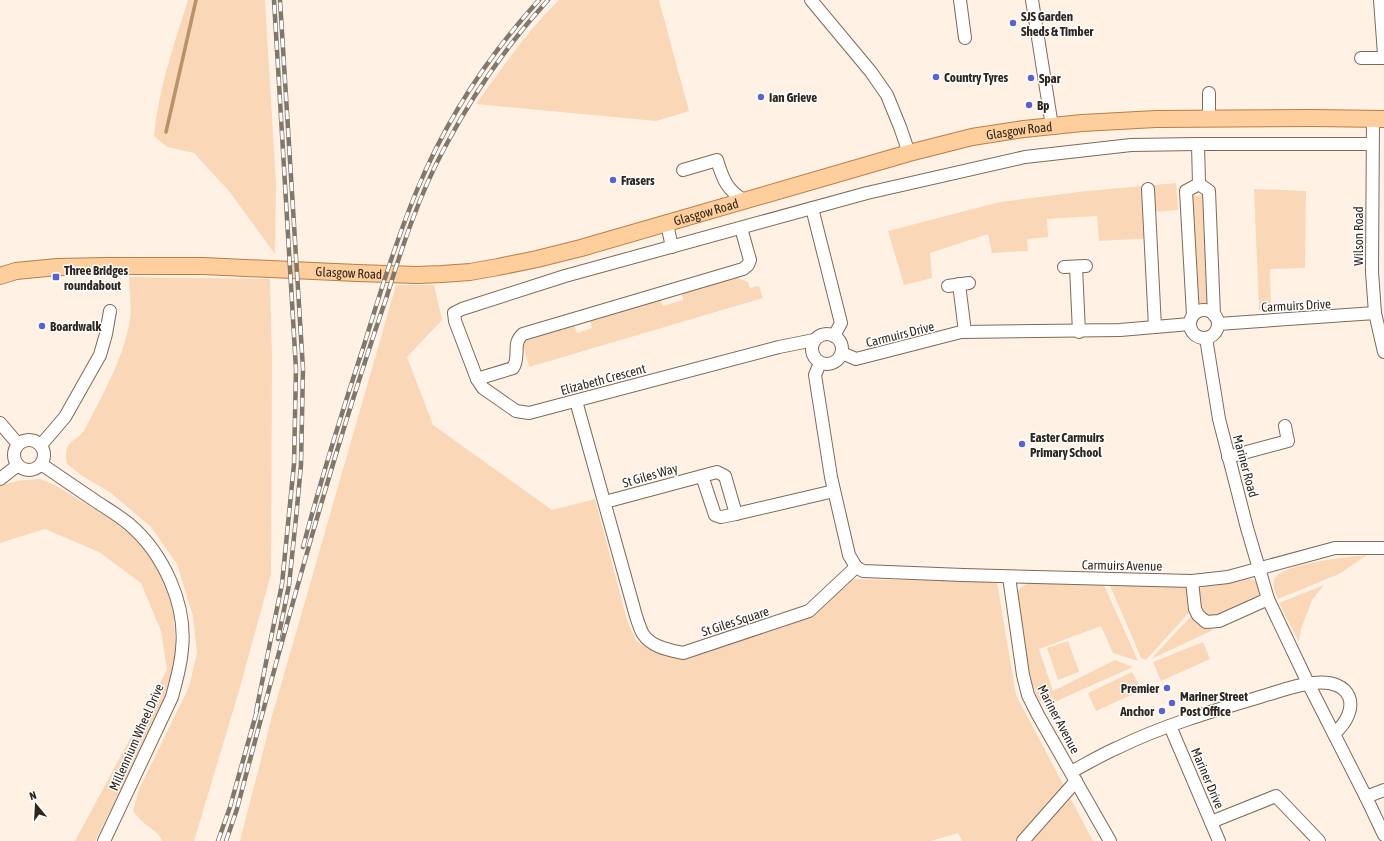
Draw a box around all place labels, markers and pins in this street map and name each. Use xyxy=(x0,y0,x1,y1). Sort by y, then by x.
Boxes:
place label: SJS Garden Sheds & Timber xyxy=(1021,9,1095,39)
marker: SJS Garden Sheds & Timber xyxy=(1008,18,1018,28)
place label: Country Tyres xyxy=(944,70,1009,85)
place label: Spar xyxy=(1039,71,1062,86)
marker: Country Tyres xyxy=(931,72,941,82)
marker: Spar xyxy=(1026,73,1036,83)
place label: Ian Grieve xyxy=(769,90,817,105)
marker: Ian Grieve xyxy=(756,92,766,102)
place label: Bp xyxy=(1037,98,1049,113)
marker: Bp xyxy=(1024,100,1034,110)
place label: Frasers xyxy=(621,173,655,188)
marker: Frasers xyxy=(608,175,618,185)
place label: Three Bridges roundabout xyxy=(64,263,128,293)
marker: Three Bridges roundabout xyxy=(51,272,61,282)
place label: Boardwalk xyxy=(50,319,101,334)
marker: Boardwalk xyxy=(37,321,47,331)
place label: Easter Carmuirs Primary School xyxy=(1030,430,1104,460)
marker: Easter Carmuirs Primary School xyxy=(1017,439,1027,449)
place label: Premier xyxy=(1121,681,1160,696)
marker: Premier xyxy=(1162,683,1172,693)
place label: Mariner Street Post Office xyxy=(1180,689,1248,719)
marker: Mariner Street Post Office xyxy=(1167,698,1177,708)
place label: Anchor xyxy=(1119,704,1155,719)
marker: Anchor xyxy=(1157,706,1167,716)

